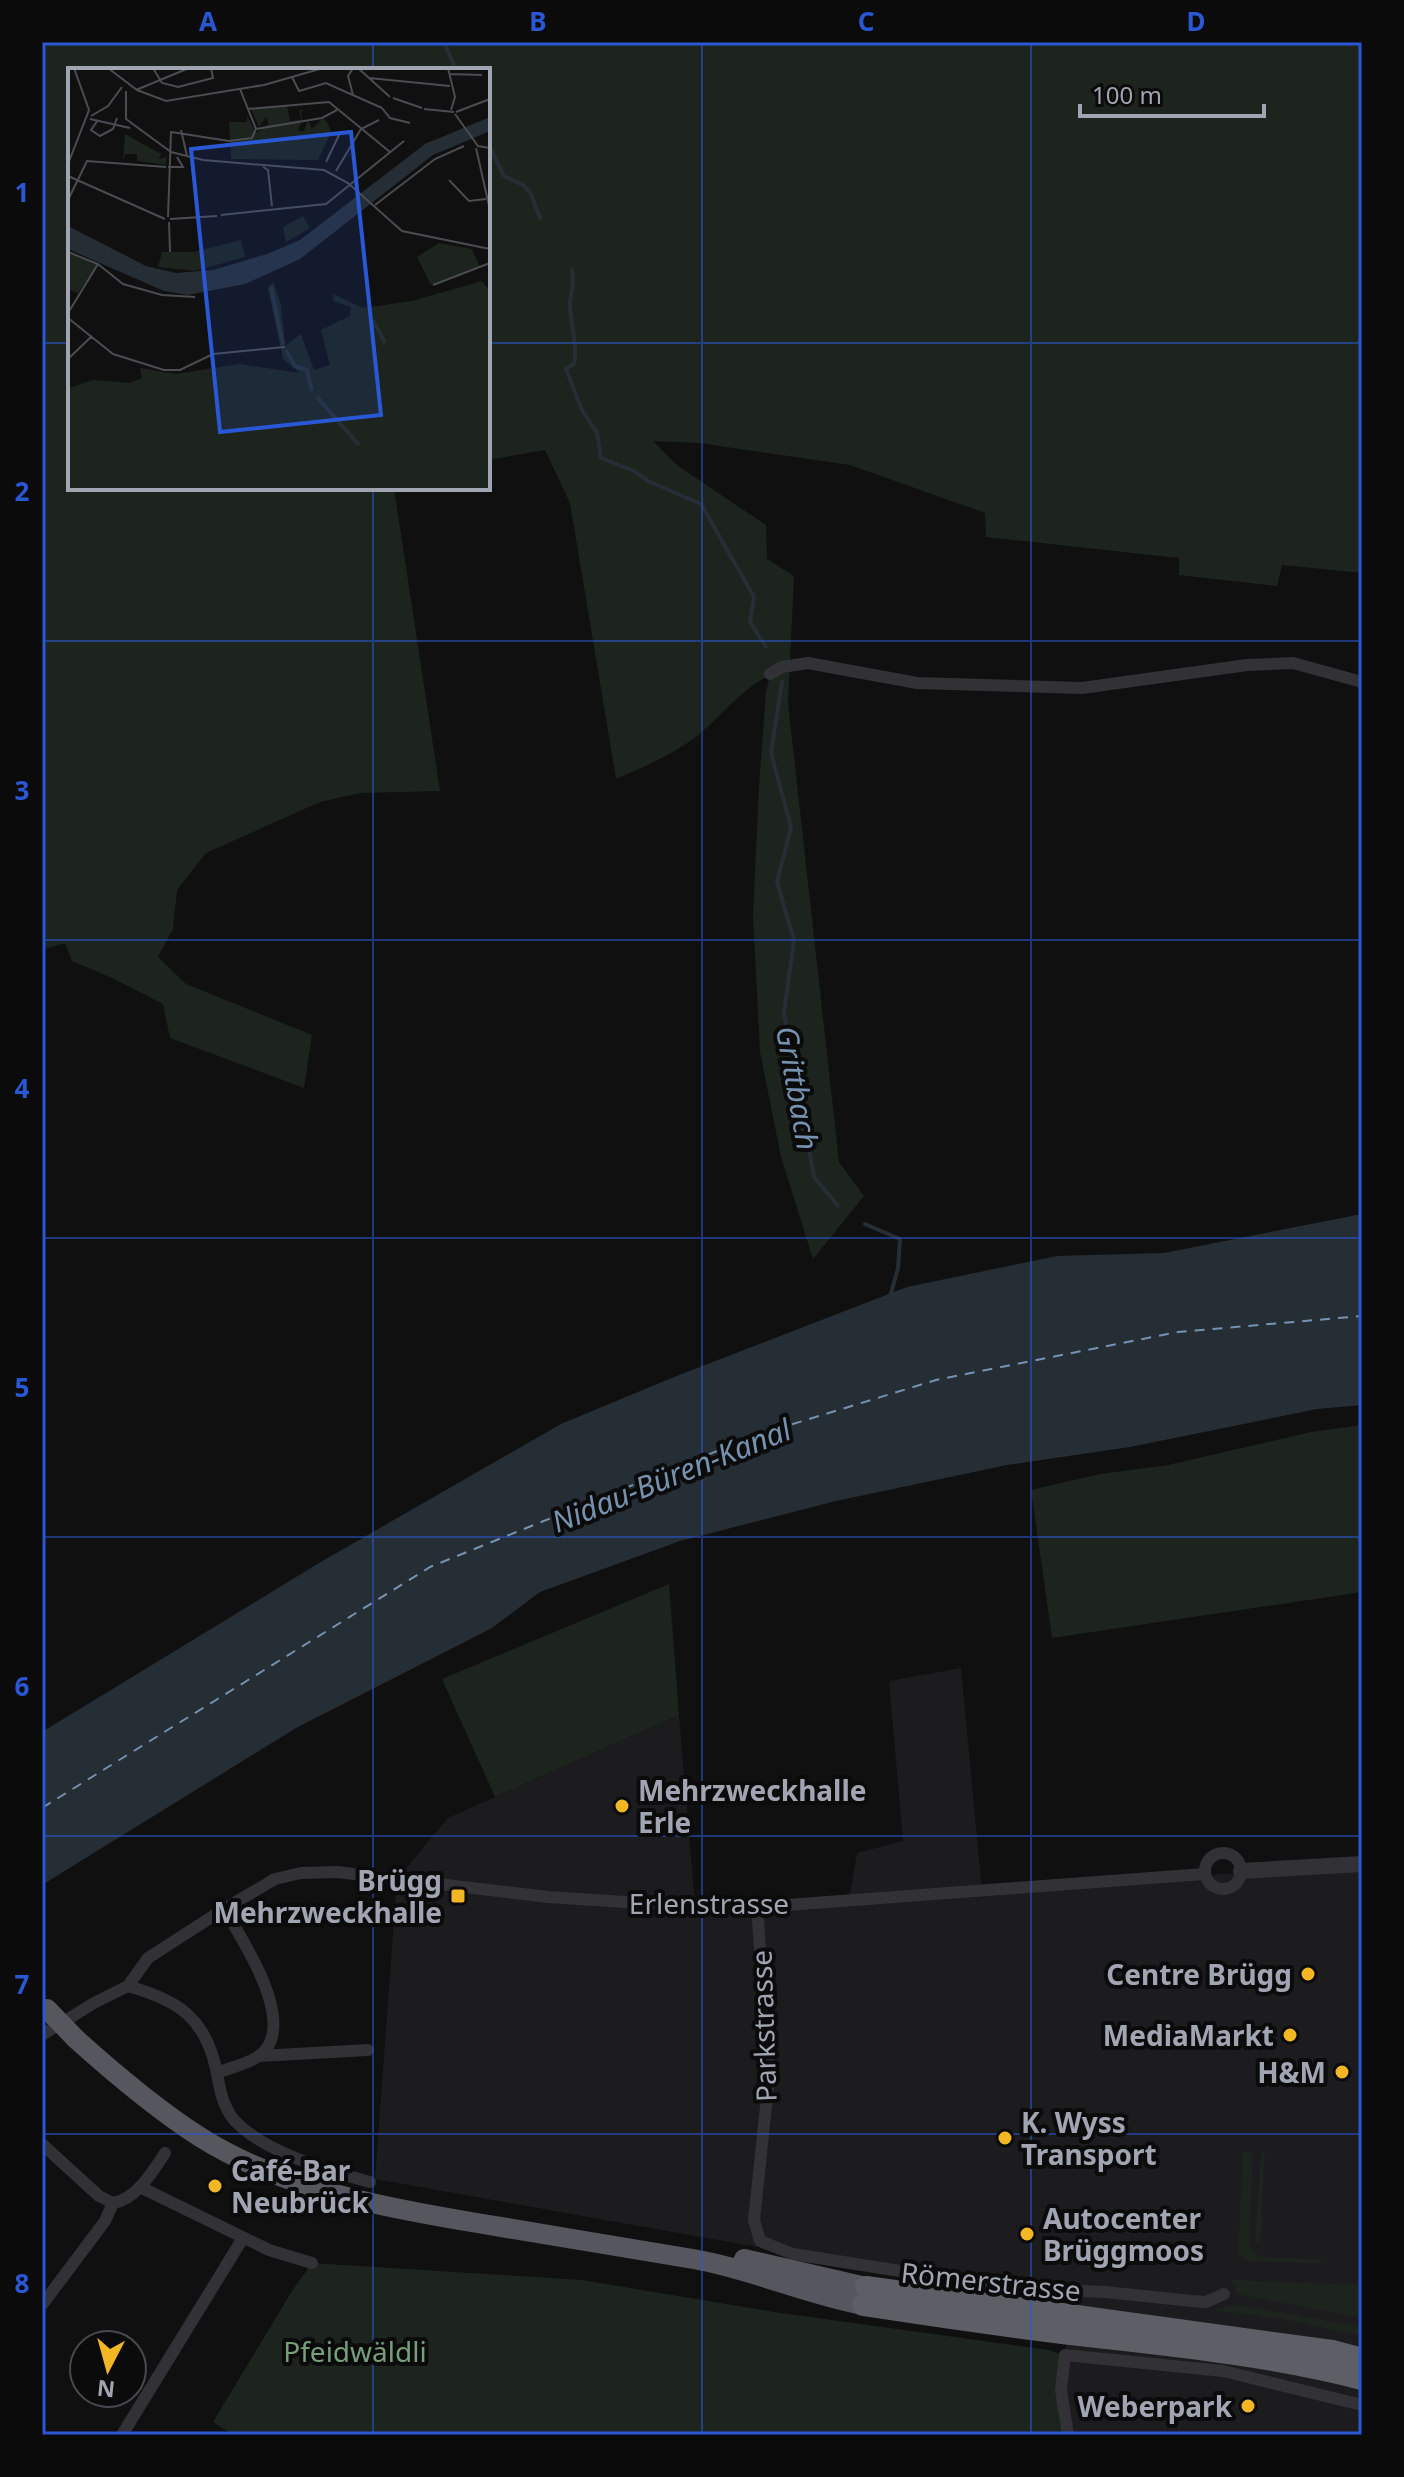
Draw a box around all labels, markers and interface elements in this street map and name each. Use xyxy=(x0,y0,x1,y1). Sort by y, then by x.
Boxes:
text: A xyxy=(199,3,217,39)
text: B xyxy=(529,3,547,39)
text: C xyxy=(858,3,874,39)
text: D xyxy=(1186,3,1206,39)
inset map xyxy=(68,68,490,490)
scale bar xyxy=(1080,68,1264,118)
text: 100 m xyxy=(1092,78,1162,111)
text: 1 xyxy=(15,174,29,210)
text: 2 xyxy=(15,473,30,509)
text: 3 xyxy=(15,772,29,808)
water label: Grittbach xyxy=(767,1023,829,1153)
text: 4 xyxy=(15,1070,30,1106)
text: 5 xyxy=(15,1369,29,1405)
water label: Nidau-Büren-Kanal xyxy=(545,1408,798,1542)
text: 6 xyxy=(15,1668,30,1704)
place label: Mehrzweckhalle Erle xyxy=(638,1771,867,1841)
marker: Mehrzweckhalle Erle xyxy=(613,1797,631,1815)
place label: Brügg Mehrzweckhalle xyxy=(213,1861,442,1931)
street label: Erlenstrasse xyxy=(629,1884,789,1922)
marker: Brügg Mehrzweckhalle xyxy=(449,1887,467,1905)
street label: Parkstrasse xyxy=(741,1949,785,2103)
place label: Centre Brügg xyxy=(1106,1955,1292,1993)
marker: Centre Brügg xyxy=(1299,1965,1317,1983)
text: 7 xyxy=(15,1966,30,2002)
place label: MediaMarkt xyxy=(1103,2016,1274,2054)
marker: MediaMarkt xyxy=(1281,2026,1299,2044)
place label: H&M xyxy=(1257,2053,1326,2091)
marker: H&M xyxy=(1333,2063,1351,2081)
place label: K. Wyss Transport xyxy=(1021,2103,1157,2173)
marker: K. Wyss Transport xyxy=(996,2129,1014,2147)
place label: Café-Bar Neubrück xyxy=(231,2151,370,2221)
marker: Café-Bar Neubrück xyxy=(206,2177,224,2195)
place label: Autocenter Brüggmoos xyxy=(1043,2199,1204,2269)
marker: Autocenter Brüggmoos xyxy=(1018,2225,1036,2243)
street label: Römerstrasse xyxy=(899,2253,1083,2309)
text: 8 xyxy=(15,2265,29,2301)
north arrow xyxy=(68,2329,148,2409)
park label: Pfeidwäldli xyxy=(283,2332,427,2370)
text: N xyxy=(95,2374,116,2406)
place label: Weberpark xyxy=(1077,2387,1233,2425)
marker: Weberpark xyxy=(1239,2397,1257,2415)

